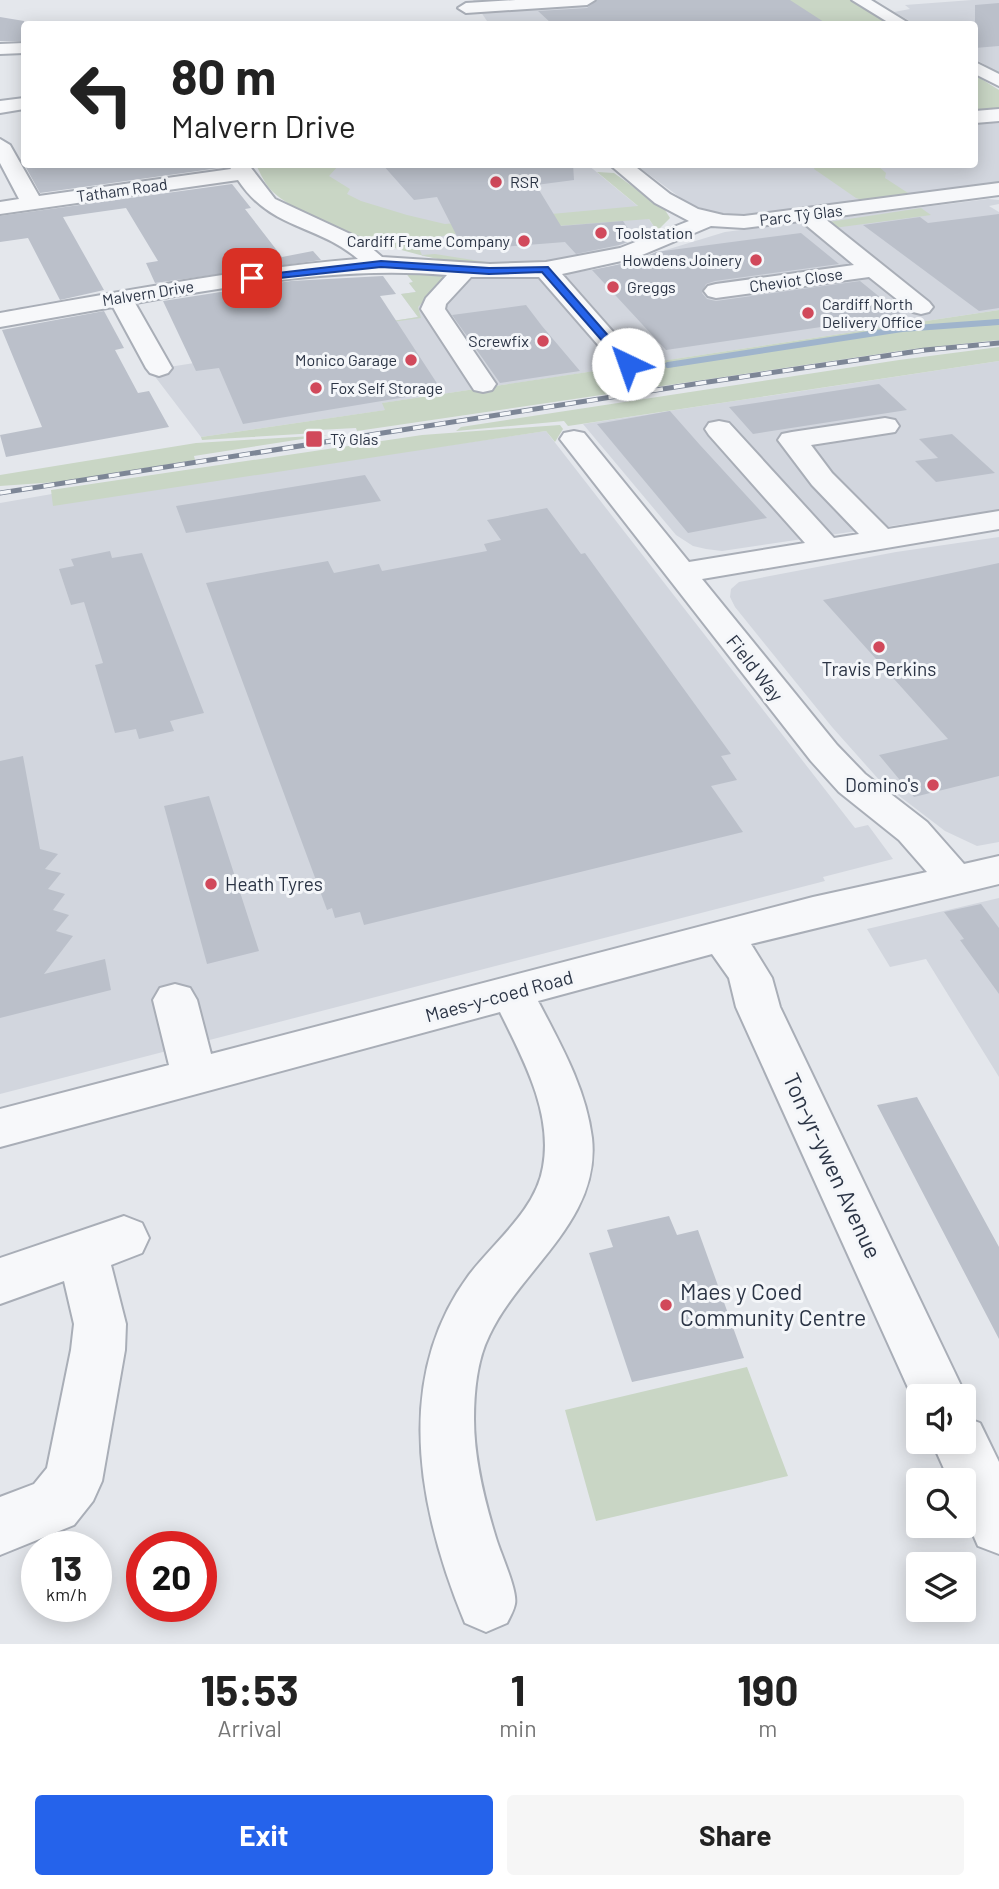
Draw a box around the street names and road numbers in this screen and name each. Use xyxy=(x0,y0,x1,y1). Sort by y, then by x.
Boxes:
street label: Tatham Road xyxy=(75,174,169,205)
street label: Parc Tŷ Glas xyxy=(758,200,843,229)
street label: Cheviot Close xyxy=(748,264,844,295)
street label: Malvern Drive xyxy=(101,276,195,309)
street label: Field Way xyxy=(722,630,789,706)
street label: Maes-y-coed Road xyxy=(423,965,575,1026)
street label: Ton-yr-ywen Avenue xyxy=(778,1068,888,1263)

